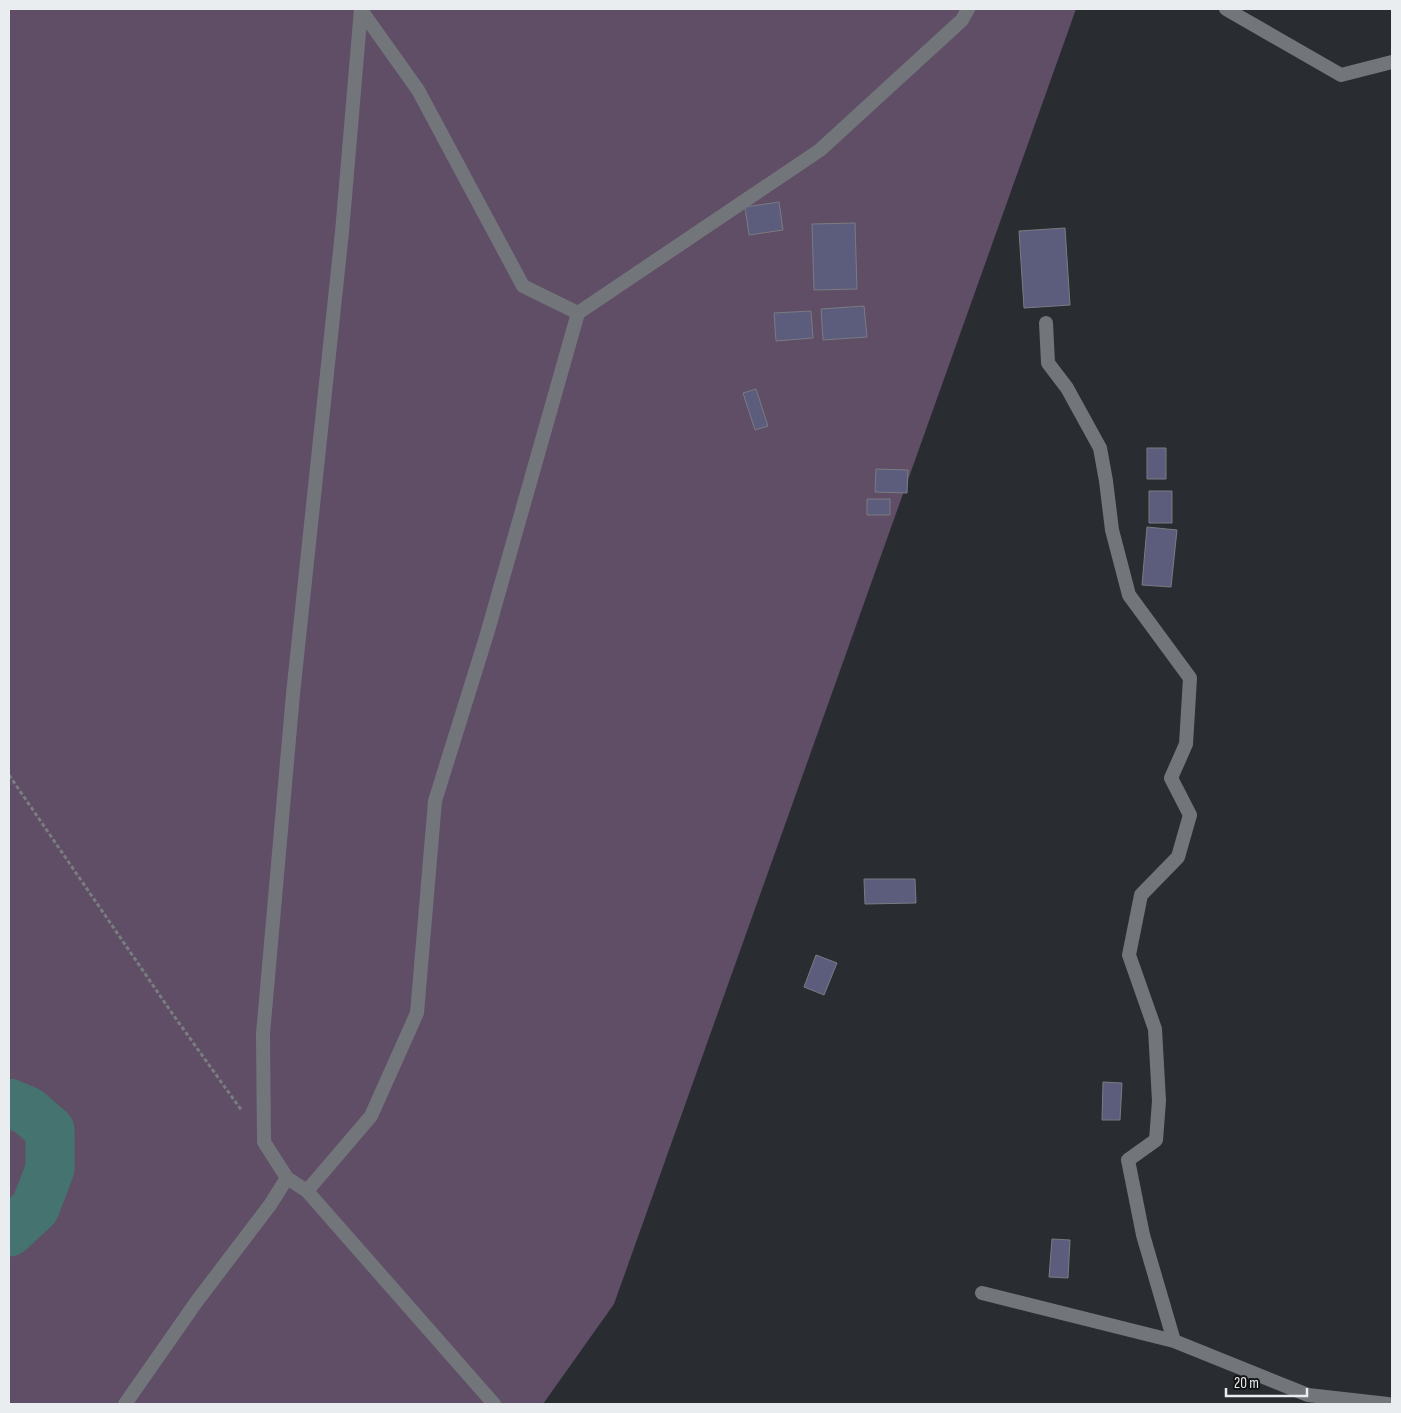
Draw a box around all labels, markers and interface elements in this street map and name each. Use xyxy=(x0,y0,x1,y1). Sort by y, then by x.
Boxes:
scale bar xyxy=(1226,1366,1307,1398)
text: 20 m xyxy=(1234,1374,1259,1393)

